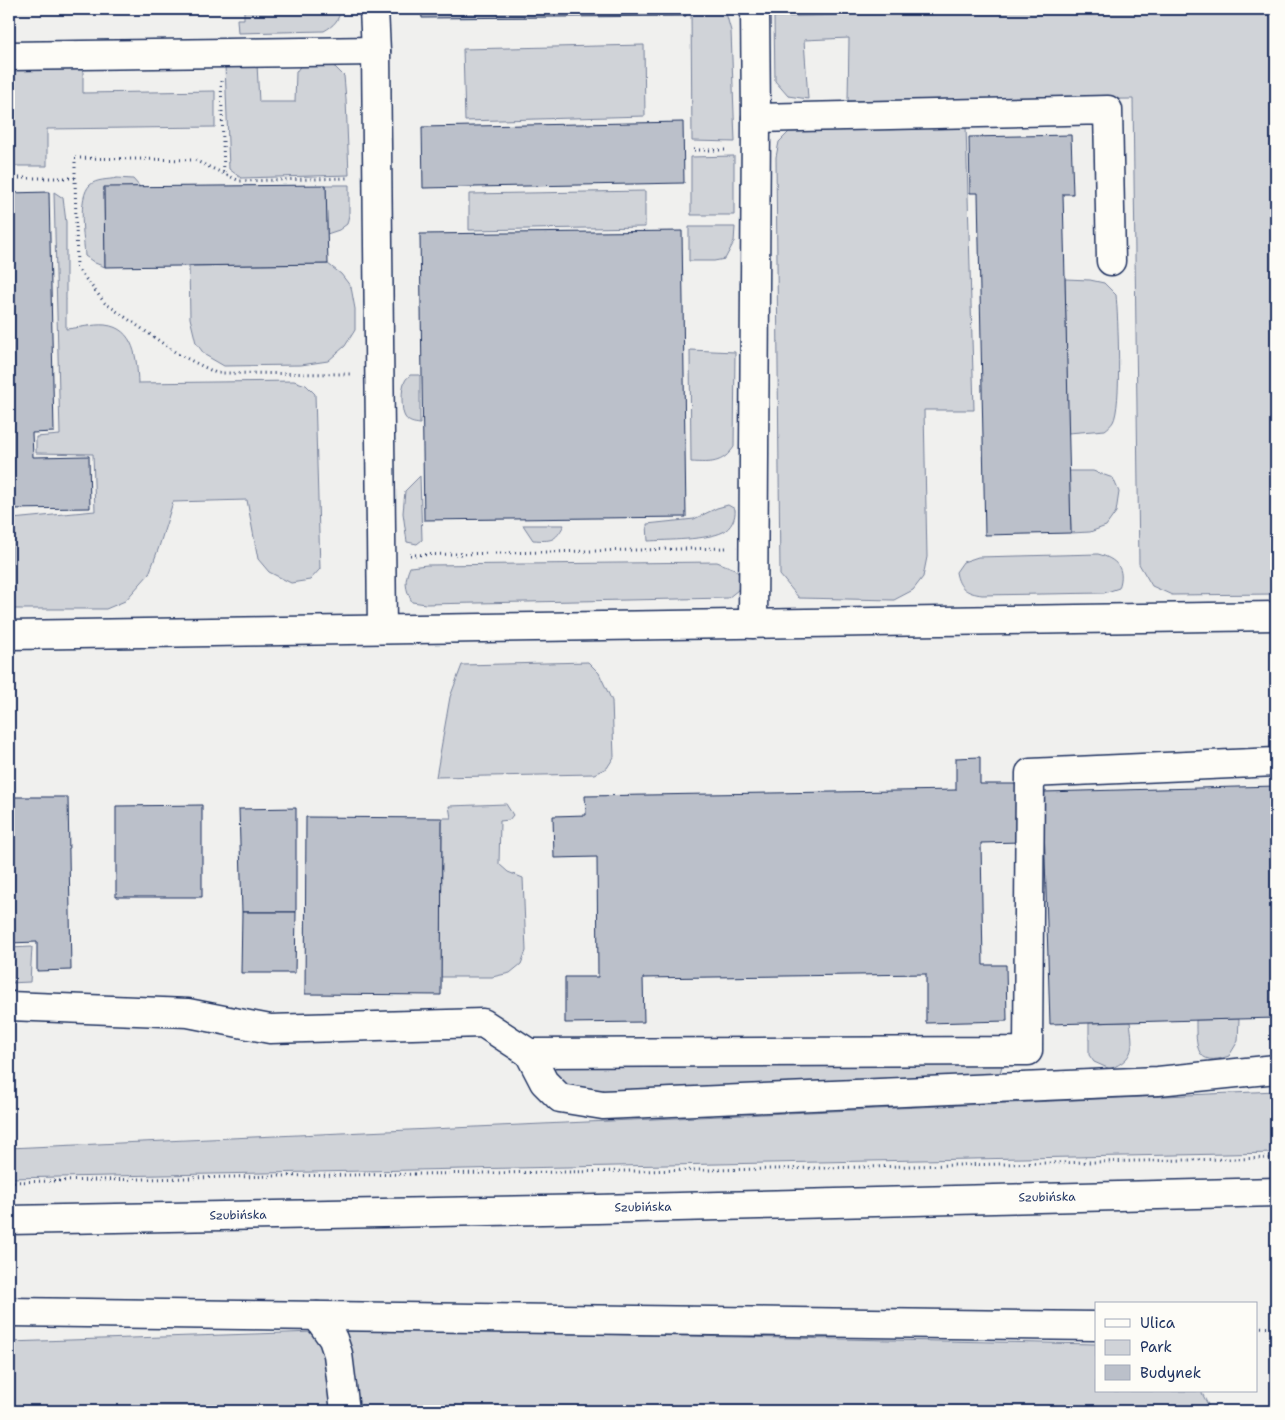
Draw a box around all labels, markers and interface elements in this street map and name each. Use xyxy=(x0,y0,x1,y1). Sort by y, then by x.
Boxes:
street label: Szubińska xyxy=(1018,1188,1076,1205)
street label: Szubińska xyxy=(614,1198,672,1215)
street label: Szubińska xyxy=(209,1206,267,1223)
legend xyxy=(1095,1302,1258,1392)
text: Ulica xyxy=(1140,1313,1176,1333)
text: Park xyxy=(1140,1337,1172,1357)
text: Budynek xyxy=(1140,1363,1201,1383)

